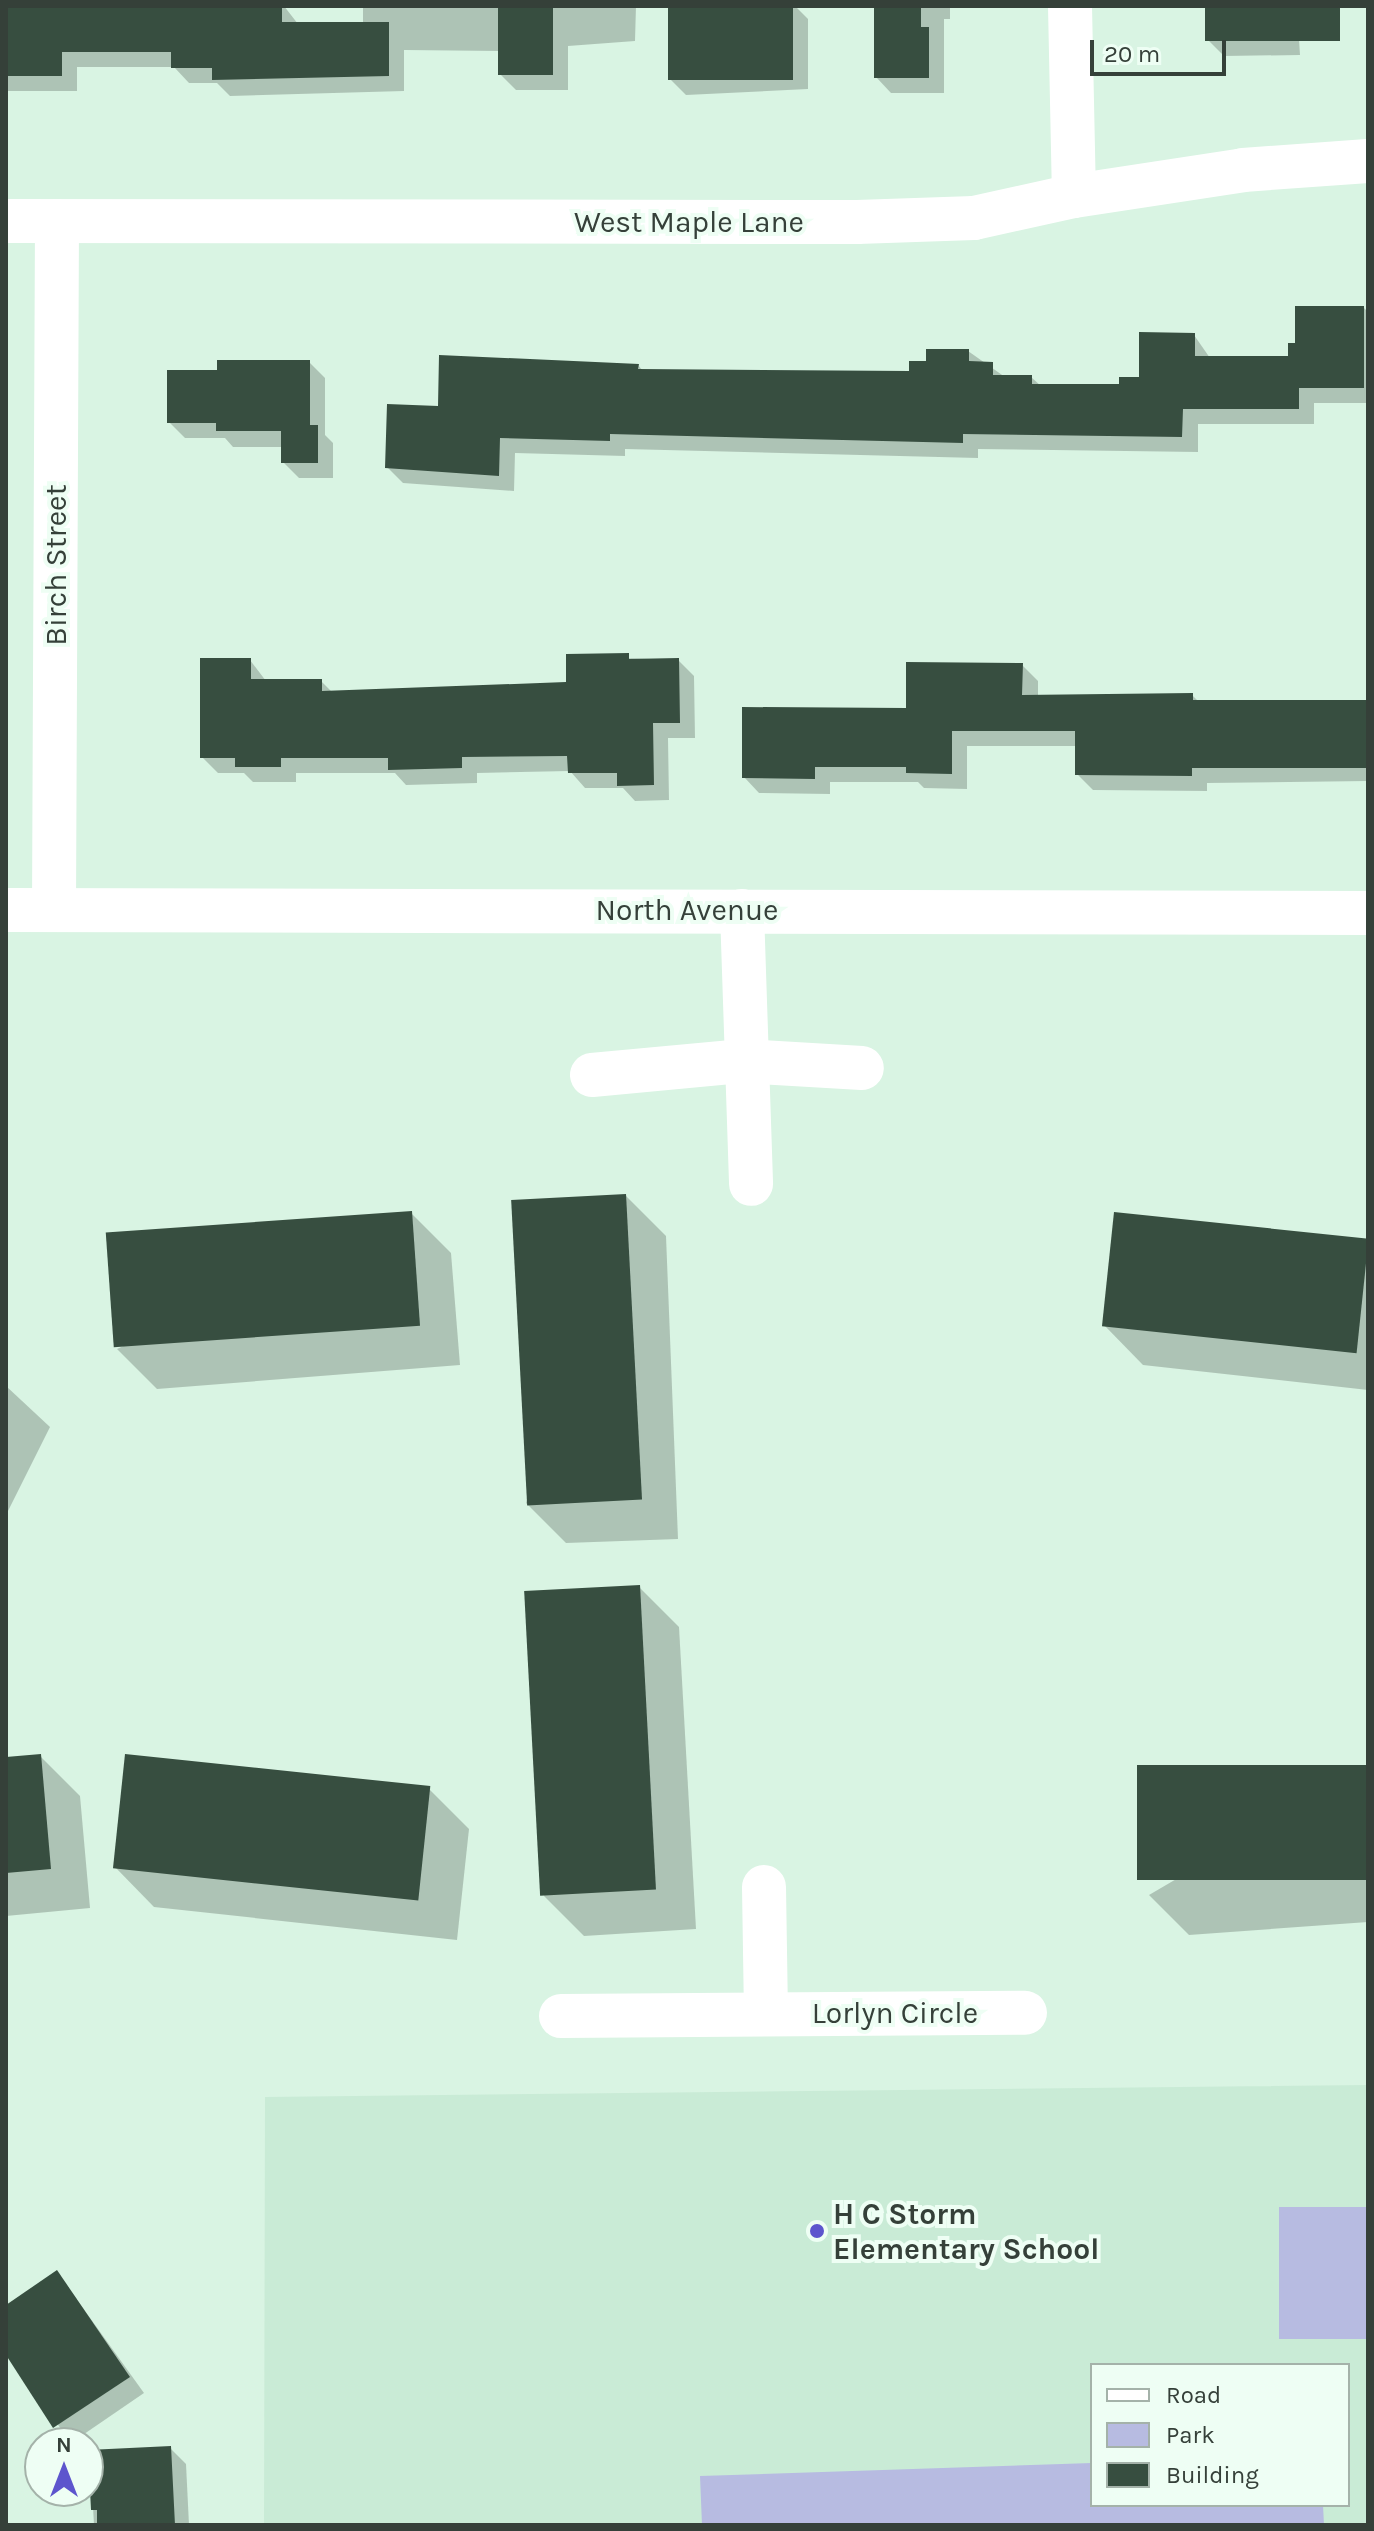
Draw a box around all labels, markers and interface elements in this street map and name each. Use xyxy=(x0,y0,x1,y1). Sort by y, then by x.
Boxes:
scale bar xyxy=(1094,24,1230,74)
text: 20 m xyxy=(1104,40,1160,68)
street label: West Maple Lane xyxy=(574,204,804,240)
street label: Birch Street xyxy=(38,484,74,646)
street label: North Avenue xyxy=(596,892,778,928)
street label: Lorlyn Circle xyxy=(812,1995,978,2031)
place label: H C Storm Elementary School xyxy=(833,2196,1099,2266)
marker: H C Storm Elementary School xyxy=(808,2222,826,2240)
legend xyxy=(1090,2363,1350,2507)
text: Road xyxy=(1166,2381,1221,2409)
text: Park xyxy=(1166,2421,1215,2449)
north arrow xyxy=(24,2427,104,2507)
text: N xyxy=(56,2432,72,2458)
text: Building xyxy=(1166,2461,1259,2489)

